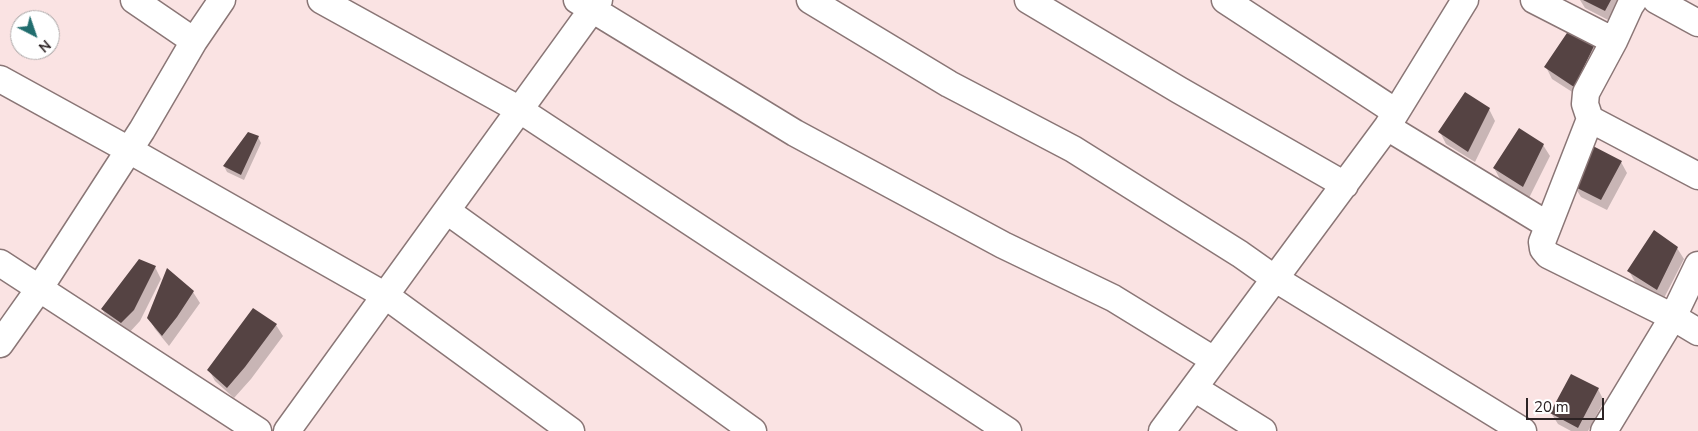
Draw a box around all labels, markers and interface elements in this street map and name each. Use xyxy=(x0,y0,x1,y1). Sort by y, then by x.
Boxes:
north arrow xyxy=(10,10,60,60)
text: N xyxy=(34,35,55,57)
scale bar xyxy=(1528,388,1606,420)
text: 20 m xyxy=(1534,397,1569,417)

